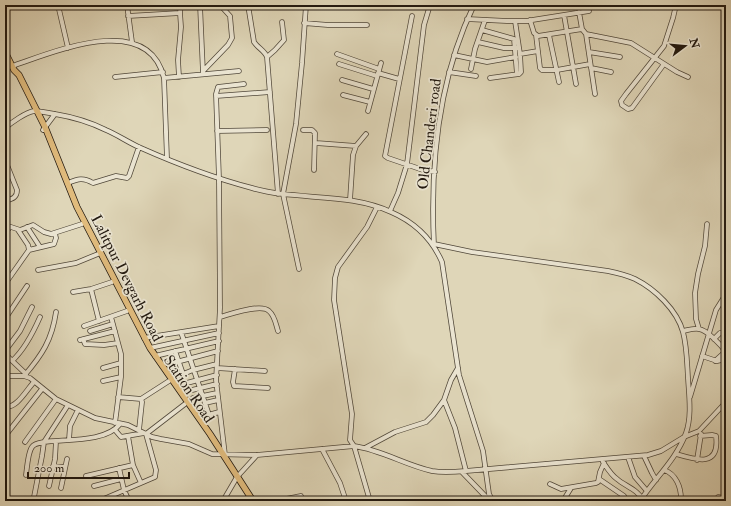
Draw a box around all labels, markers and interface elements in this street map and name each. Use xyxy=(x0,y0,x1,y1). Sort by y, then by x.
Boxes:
north arrow xyxy=(665,26,705,66)
text: N xyxy=(686,36,702,51)
street label: Old Chanderi road xyxy=(413,77,446,191)
street label: Lalitpur Devgarh Road xyxy=(85,212,167,346)
street label: Station Road xyxy=(159,352,219,427)
scale bar xyxy=(28,454,129,480)
text: 200 m xyxy=(34,461,65,476)

